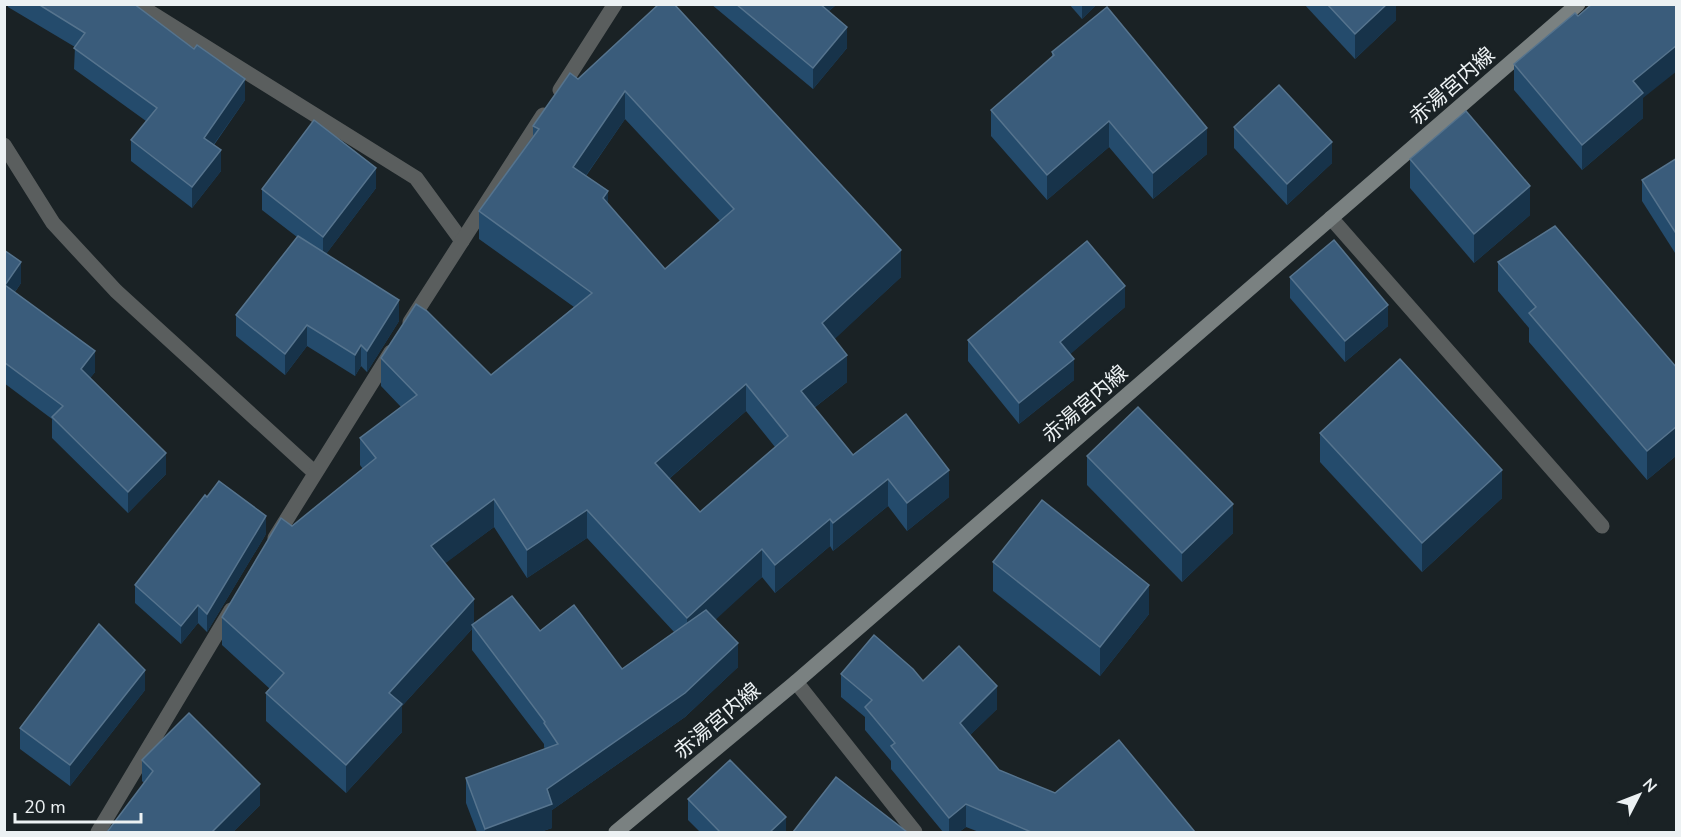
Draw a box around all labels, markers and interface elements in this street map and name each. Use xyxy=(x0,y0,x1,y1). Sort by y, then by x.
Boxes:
street label: 赤湯宮内線 xyxy=(1403,41,1501,131)
street label: 赤湯宮内線 xyxy=(1036,359,1134,449)
street label: 赤湯宮内線 xyxy=(668,677,766,765)
north arrow xyxy=(1609,765,1669,825)
text: N xyxy=(1637,774,1662,797)
scale bar xyxy=(15,786,141,824)
text: 20 m xyxy=(24,795,66,819)

